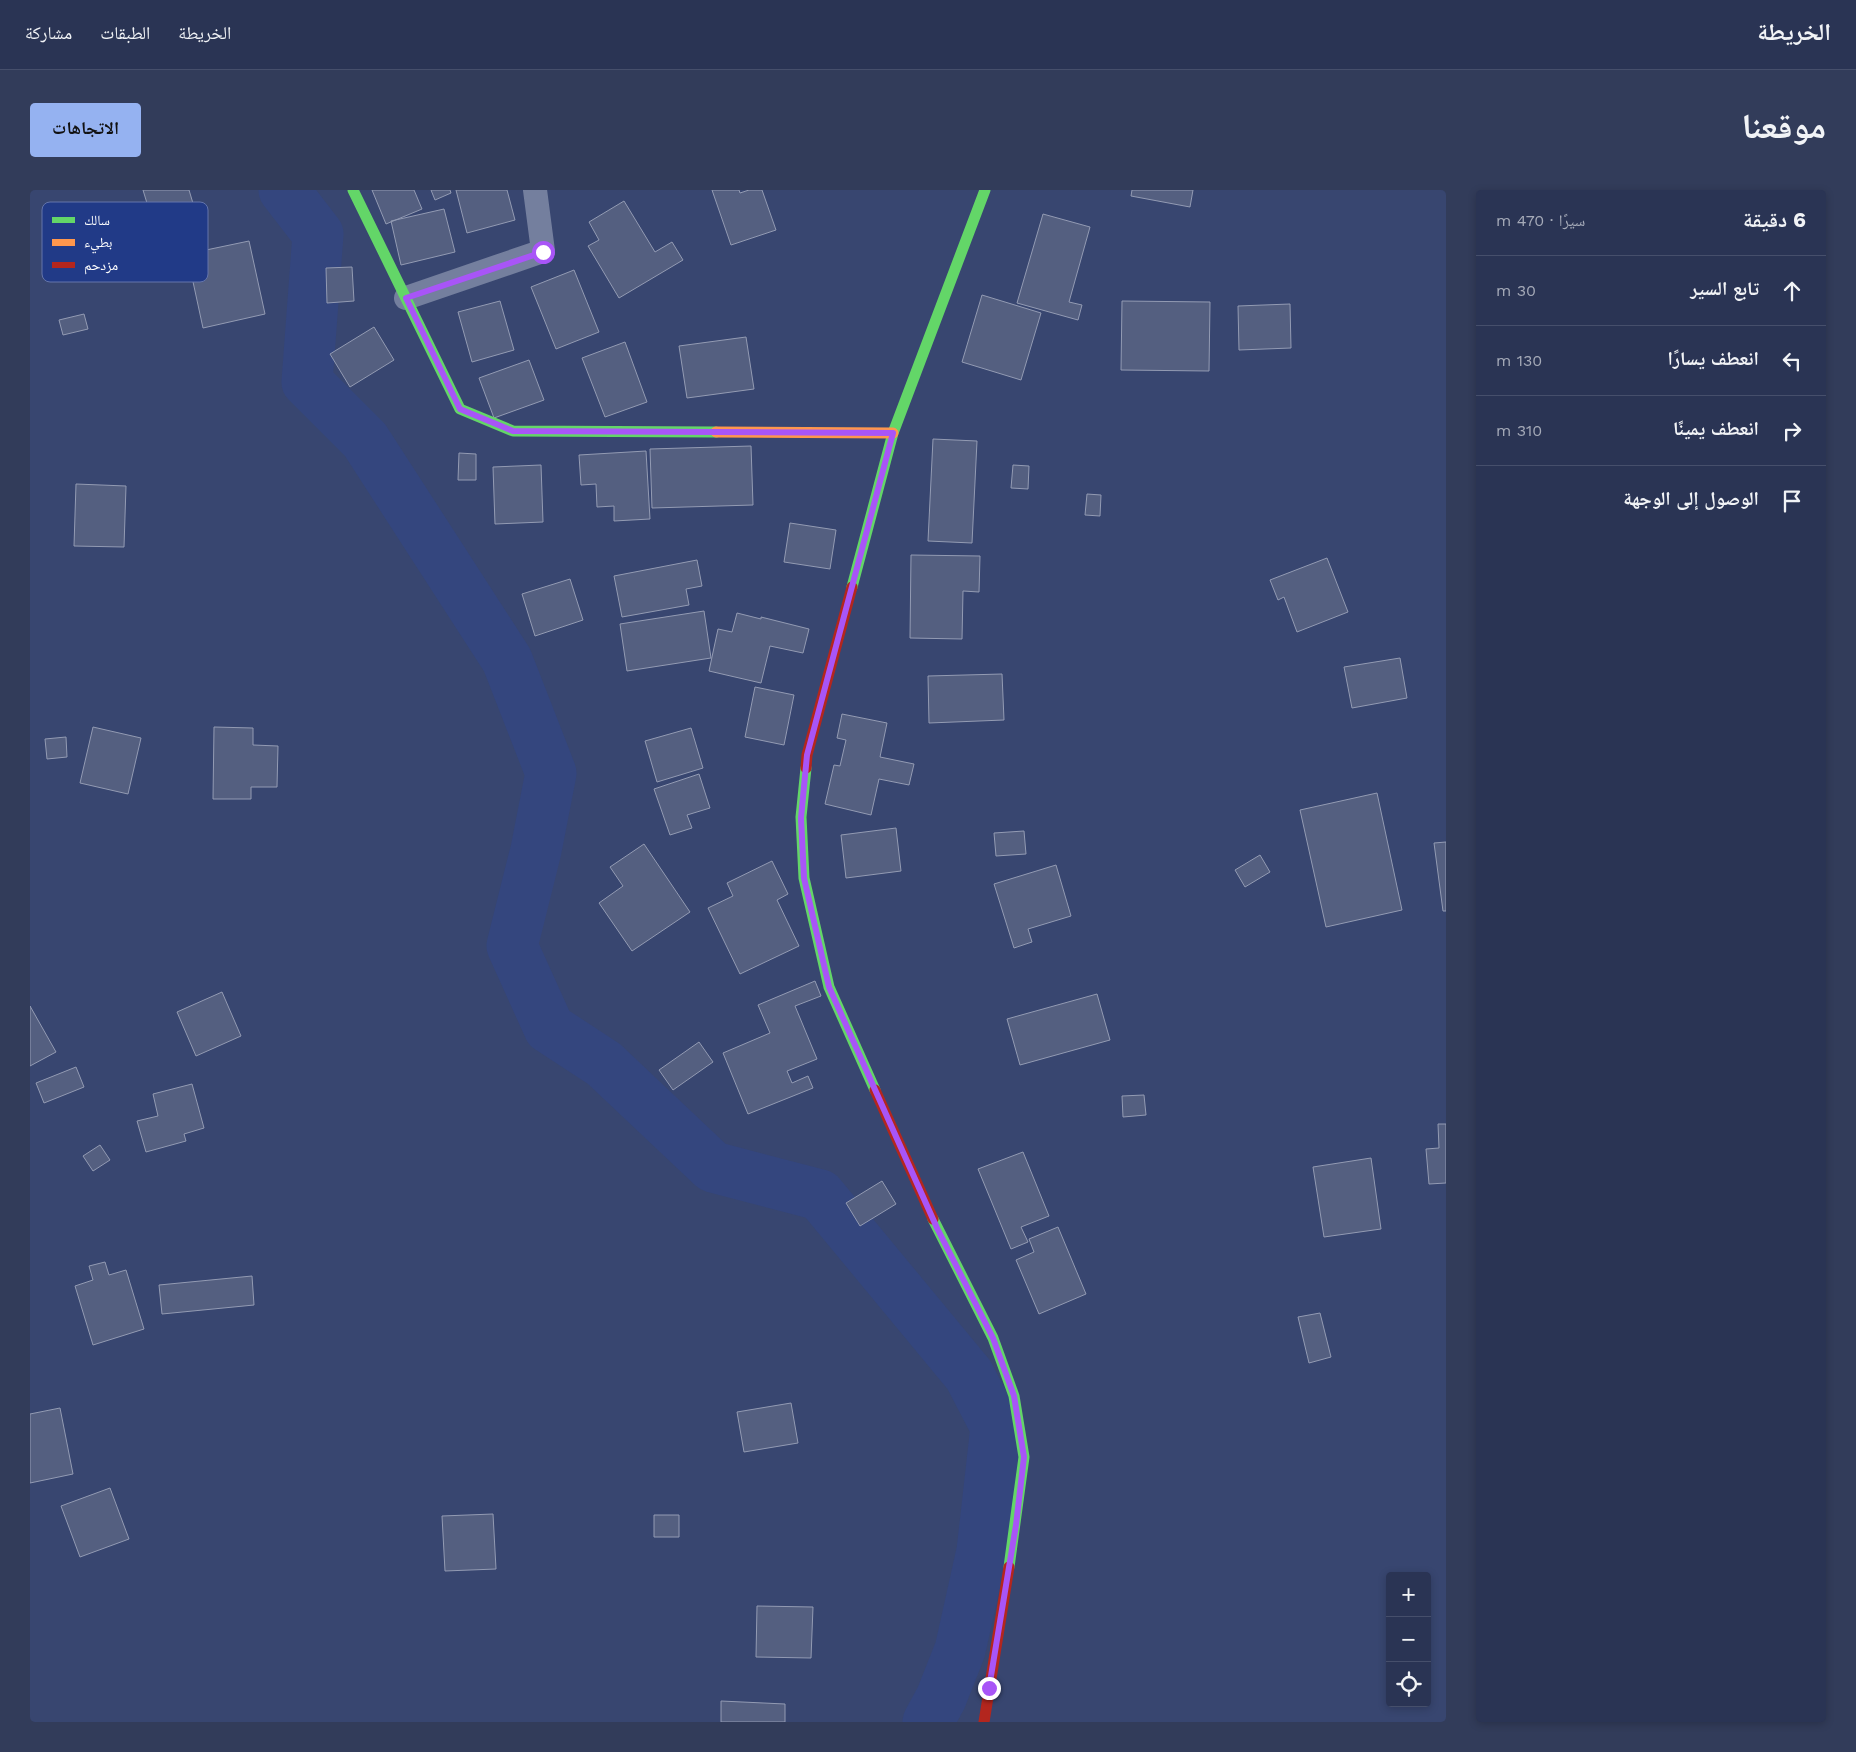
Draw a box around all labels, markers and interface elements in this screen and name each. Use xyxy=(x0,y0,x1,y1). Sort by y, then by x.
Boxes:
text: الخريطة xyxy=(1757,18,1831,46)
text: مشاركة xyxy=(25,22,72,43)
text: الطبقات xyxy=(100,22,150,43)
text: الخريطة xyxy=(178,22,231,43)
button: الاتجاهات xyxy=(30,103,141,157)
text: موقعنا xyxy=(1741,105,1826,147)
legend xyxy=(42,202,208,282)
text: 6 دقيقة xyxy=(1743,207,1806,232)
text: سيرًا · 470 m xyxy=(1496,211,1585,230)
text: سالك xyxy=(84,212,110,228)
text: بطيء xyxy=(84,234,113,254)
route start xyxy=(532,241,555,264)
text: مزدحم xyxy=(84,257,118,275)
text: تابع السير xyxy=(1690,277,1759,300)
icon: ahead xyxy=(1778,277,1806,305)
text: 30 m xyxy=(1496,281,1536,300)
text: انعطف يسارًا xyxy=(1667,347,1759,370)
icon: left xyxy=(1778,347,1806,375)
text: 130 m xyxy=(1496,351,1542,370)
text: انعطف يمينًا xyxy=(1673,417,1759,440)
icon: right xyxy=(1778,417,1806,445)
text: 310 m xyxy=(1496,421,1542,440)
text: الوصول إلى الوجهة xyxy=(1623,487,1759,510)
icon: arrive xyxy=(1778,487,1806,515)
map controls xyxy=(1386,1572,1431,1707)
button: + xyxy=(1386,1572,1431,1617)
button: − xyxy=(1386,1617,1431,1662)
button: locate xyxy=(1386,1662,1431,1707)
route end xyxy=(978,1677,1001,1700)

